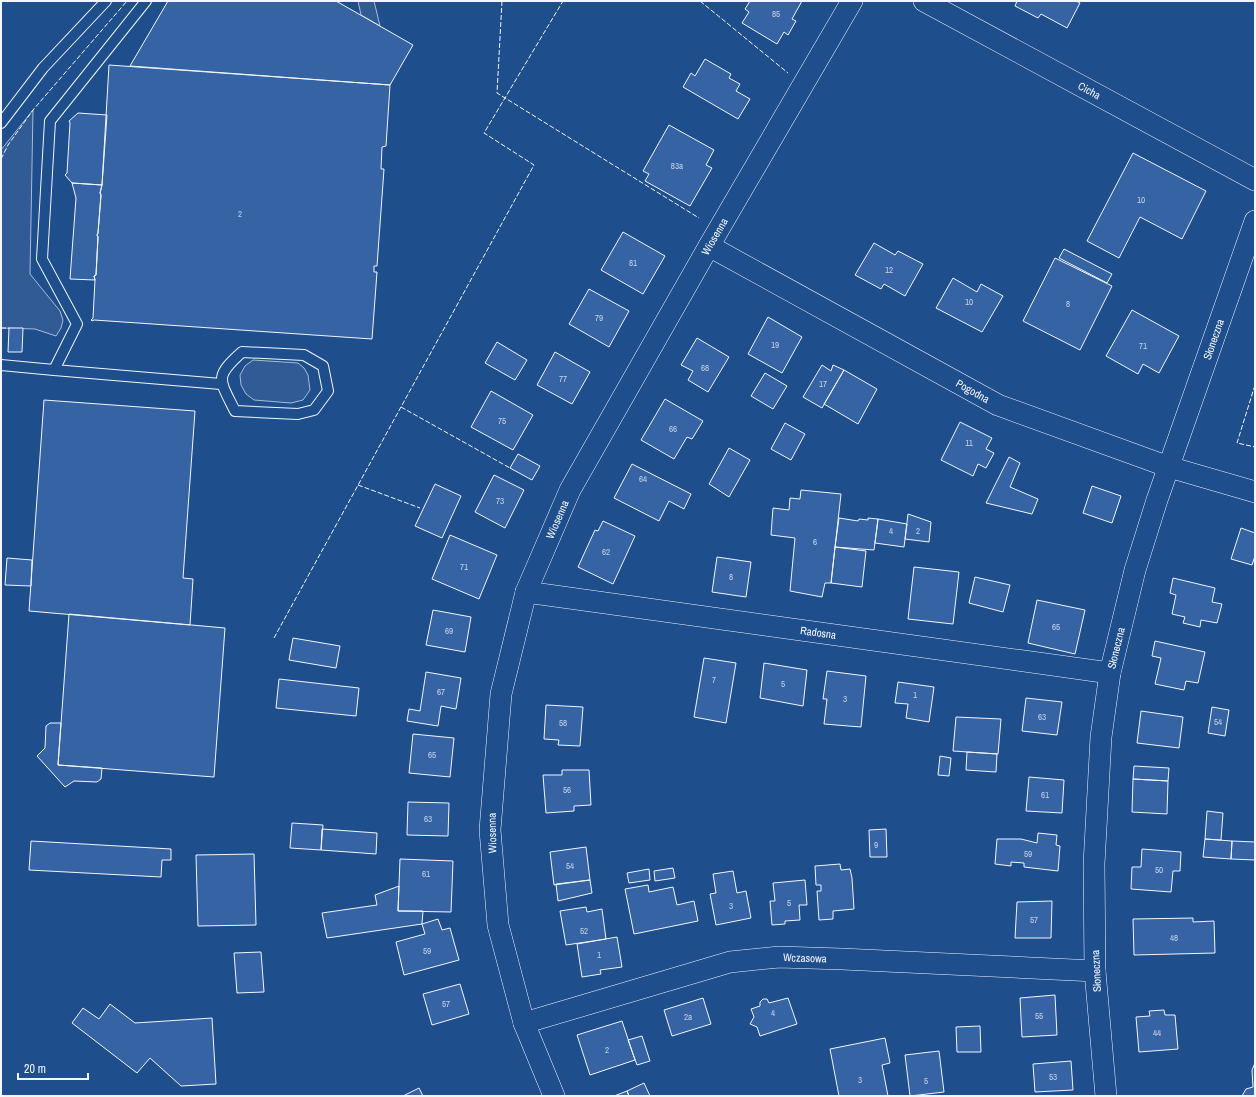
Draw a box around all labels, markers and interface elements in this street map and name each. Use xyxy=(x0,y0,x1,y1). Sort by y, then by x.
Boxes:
house number: 85 xyxy=(772,8,780,20)
street label: Cicha xyxy=(1076,79,1103,102)
house number: 83a xyxy=(671,160,683,172)
house number: 10 xyxy=(1137,194,1145,206)
house number: 2 xyxy=(238,208,242,220)
street label: Wiosenna xyxy=(698,215,731,258)
house number: 81 xyxy=(629,257,637,269)
house number: 12 xyxy=(885,264,893,276)
house number: 10 xyxy=(965,296,973,308)
house number: 8 xyxy=(1066,298,1070,310)
house number: 79 xyxy=(595,312,603,324)
street label: Słoneczna xyxy=(1200,317,1227,362)
house number: 19 xyxy=(771,339,779,351)
house number: 71 xyxy=(1139,340,1147,352)
house number: 68 xyxy=(701,362,709,374)
house number: 77 xyxy=(559,373,567,385)
street label: Pogodna xyxy=(953,376,992,406)
house number: 17 xyxy=(819,378,827,390)
house number: 75 xyxy=(498,415,506,427)
house number: 66 xyxy=(669,423,677,435)
house number: 11 xyxy=(965,437,973,449)
house number: 64 xyxy=(639,473,647,485)
house number: 73 xyxy=(496,495,504,507)
street label: Wiosenna xyxy=(543,498,572,541)
house number: 4 xyxy=(889,525,893,537)
house number: 2 xyxy=(916,525,920,537)
house number: 6 xyxy=(813,536,817,548)
house number: 62 xyxy=(602,546,610,558)
house number: 71 xyxy=(460,561,468,573)
house number: 8 xyxy=(729,571,733,583)
house number: 65 xyxy=(1052,621,1060,633)
street label: Radosna xyxy=(799,623,837,642)
house number: 69 xyxy=(445,625,453,637)
street label: Słoneczna xyxy=(1104,626,1128,670)
house number: 7 xyxy=(712,674,716,686)
house number: 5 xyxy=(781,678,785,690)
house number: 67 xyxy=(437,686,445,698)
house number: 1 xyxy=(913,689,917,701)
house number: 3 xyxy=(843,693,847,705)
house number: 63 xyxy=(1038,711,1046,723)
house number: 54 xyxy=(1214,716,1222,728)
house number: 58 xyxy=(559,717,567,729)
house number: 65 xyxy=(428,749,436,761)
house number: 56 xyxy=(563,784,571,796)
house number: 61 xyxy=(1041,789,1049,801)
house number: 63 xyxy=(424,813,432,825)
street label: Wiosenna xyxy=(485,813,499,853)
house number: 9 xyxy=(874,839,878,851)
house number: 59 xyxy=(1024,848,1032,860)
house number: 54 xyxy=(566,860,574,872)
house number: 50 xyxy=(1155,864,1163,876)
house number: 61 xyxy=(422,868,430,880)
house number: 5 xyxy=(787,897,791,909)
house number: 3 xyxy=(729,900,733,912)
house number: 57 xyxy=(1030,914,1038,926)
house number: 52 xyxy=(580,925,588,937)
house number: 48 xyxy=(1170,932,1178,944)
house number: 59 xyxy=(423,945,431,957)
house number: 1 xyxy=(597,949,601,961)
street label: Wczasowa xyxy=(783,950,827,966)
street label: Słoneczna xyxy=(1088,950,1104,992)
house number: 57 xyxy=(442,998,450,1010)
house number: 4 xyxy=(771,1007,775,1019)
house number: 55 xyxy=(1035,1010,1043,1022)
house number: 2a xyxy=(684,1011,692,1023)
house number: 44 xyxy=(1153,1027,1161,1039)
house number: 2 xyxy=(605,1044,609,1056)
scale bar xyxy=(18,1055,88,1081)
text: 20 m xyxy=(24,1061,46,1077)
house number: 53 xyxy=(1049,1071,1057,1083)
house number: 3 xyxy=(858,1074,862,1086)
house number: 5 xyxy=(924,1075,928,1087)

